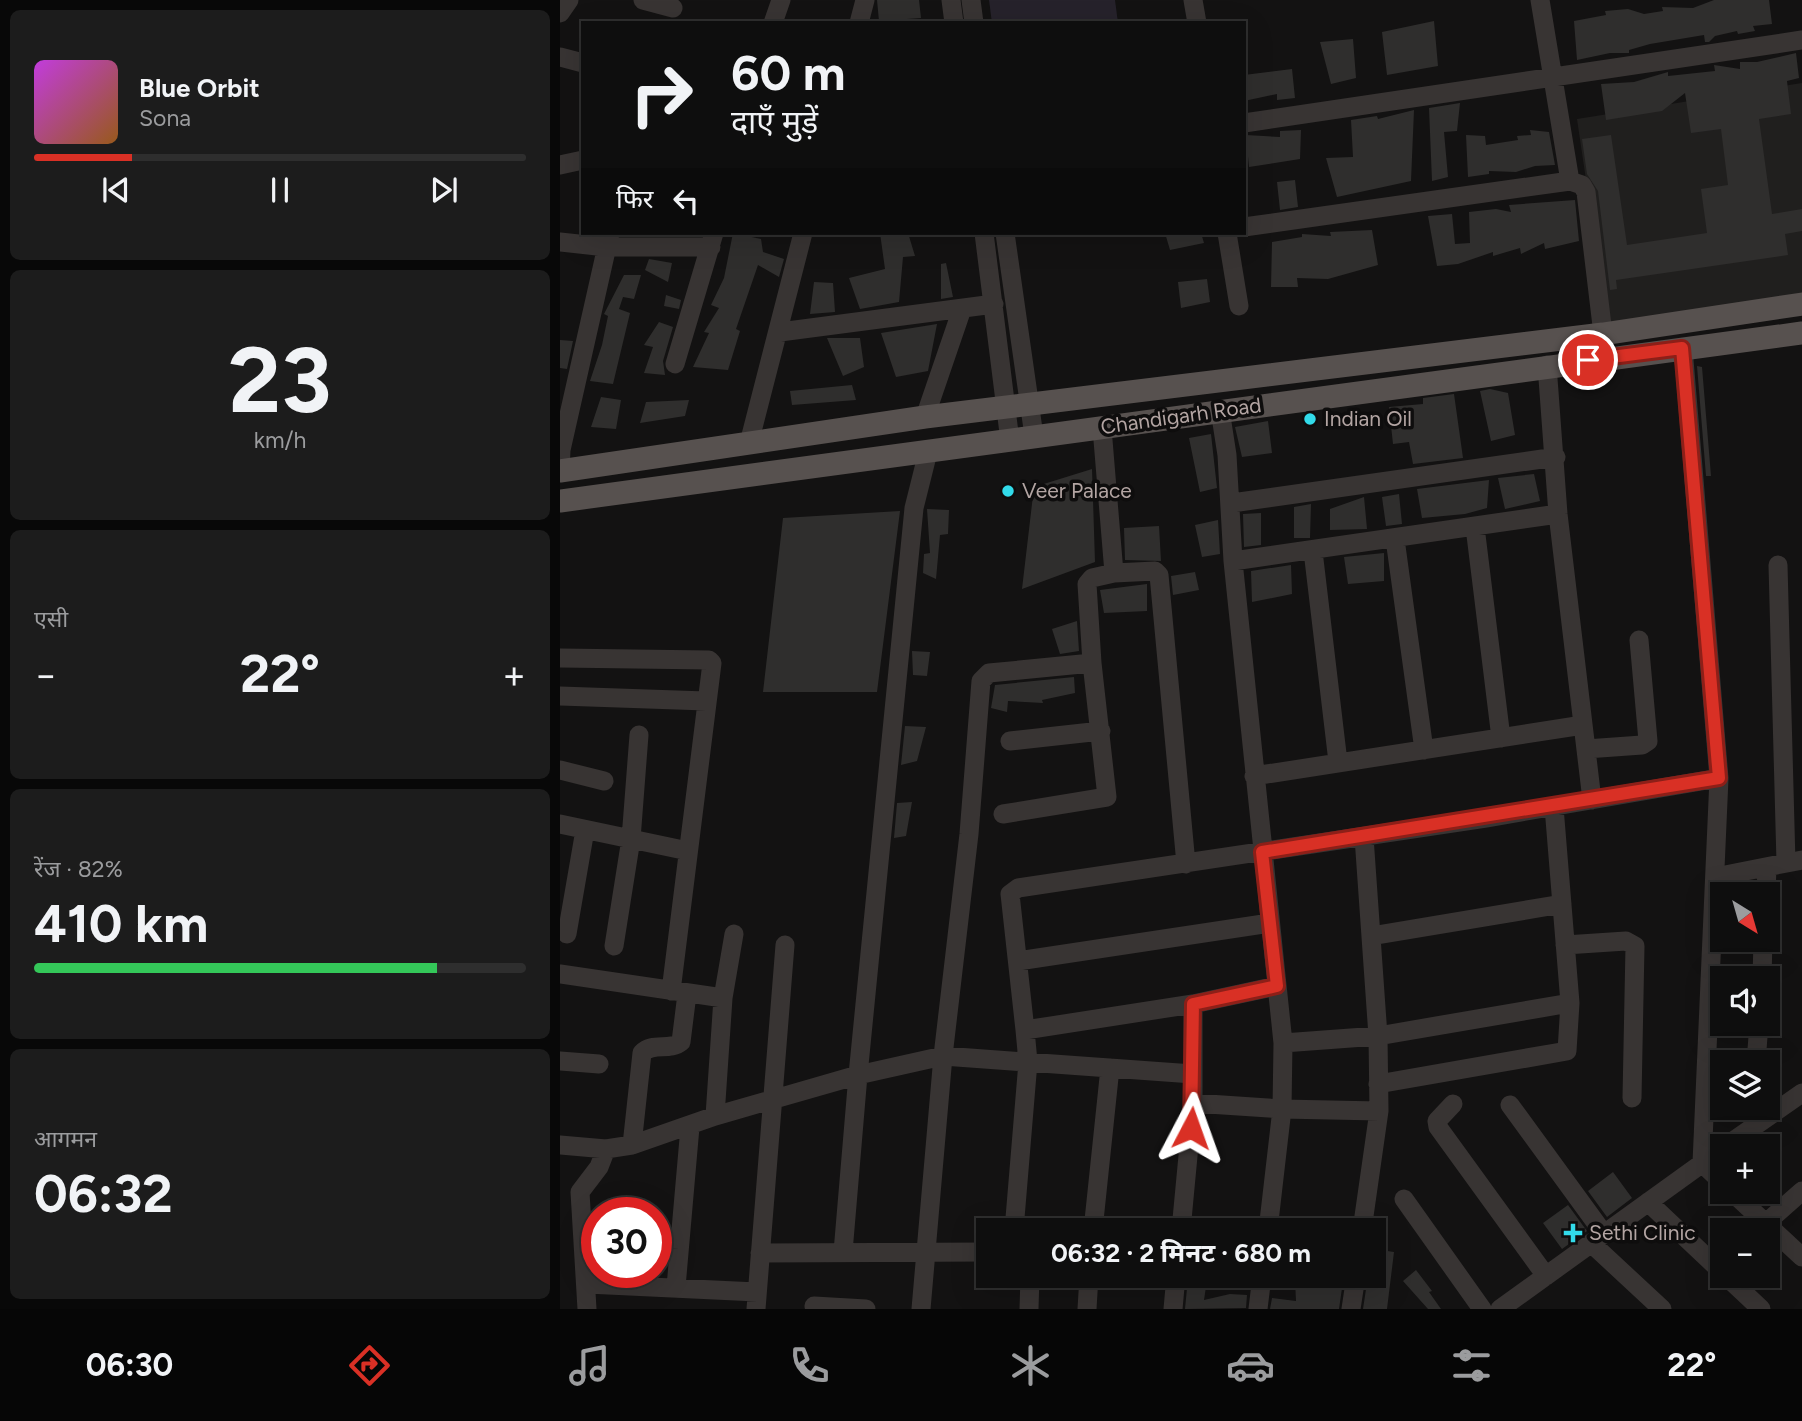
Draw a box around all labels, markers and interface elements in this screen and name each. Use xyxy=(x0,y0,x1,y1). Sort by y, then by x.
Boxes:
text: 60 m xyxy=(731,43,846,102)
icon: right xyxy=(616,49,707,140)
text: Blue Orbit xyxy=(139,72,260,104)
text: दाएँ मुड़ें xyxy=(731,103,818,141)
text: Sona xyxy=(139,104,191,132)
icon: previous xyxy=(97,171,135,209)
icon: pause xyxy=(261,171,299,209)
icon: next xyxy=(425,171,463,209)
icon: left xyxy=(667,182,705,220)
text: फिर xyxy=(616,183,653,215)
text: 23 xyxy=(228,326,332,435)
pin xyxy=(1558,330,1618,390)
icon: arrive xyxy=(1569,341,1607,379)
street label: Chandigarh Road xyxy=(1099,392,1263,439)
place label: Indian Oil xyxy=(1324,406,1412,431)
marker: Indian Oil xyxy=(1302,411,1318,427)
text: km/h xyxy=(254,426,306,454)
place label: Veer Palace xyxy=(1022,478,1132,503)
marker: Veer Palace xyxy=(1000,483,1016,499)
text: एसी xyxy=(34,605,68,633)
text: 22° xyxy=(240,643,320,705)
text: − xyxy=(34,652,58,698)
text: + xyxy=(502,652,526,698)
text: रेंज · 82% xyxy=(34,855,123,883)
north arrow xyxy=(1710,882,1780,952)
map controls xyxy=(1710,882,1780,1288)
text: 410 km xyxy=(34,893,208,955)
button: sound xyxy=(1710,966,1780,1036)
button: layers xyxy=(1710,1050,1780,1120)
position arrow xyxy=(1154,1091,1228,1165)
text: आगमन xyxy=(34,1125,97,1153)
button: + xyxy=(1710,1134,1780,1204)
text: 06:32 xyxy=(34,1163,173,1225)
speed limit sign: 30 xyxy=(581,1197,672,1288)
button: − xyxy=(1710,1218,1780,1288)
place label: Sethi Clinic xyxy=(1589,1220,1696,1245)
marker: Sethi Clinic xyxy=(1563,1223,1583,1243)
text: 06:32 · 2 मिनट · 680 m xyxy=(1051,1237,1311,1269)
icon: directions xyxy=(345,1341,394,1390)
icon: music xyxy=(565,1341,614,1390)
icon: phone xyxy=(785,1341,834,1390)
icon: climate xyxy=(1006,1341,1055,1390)
icon: car xyxy=(1226,1341,1275,1390)
icon: filters xyxy=(1447,1341,1496,1390)
text: 06:30 xyxy=(86,1346,173,1384)
text: 22° xyxy=(1667,1346,1716,1384)

